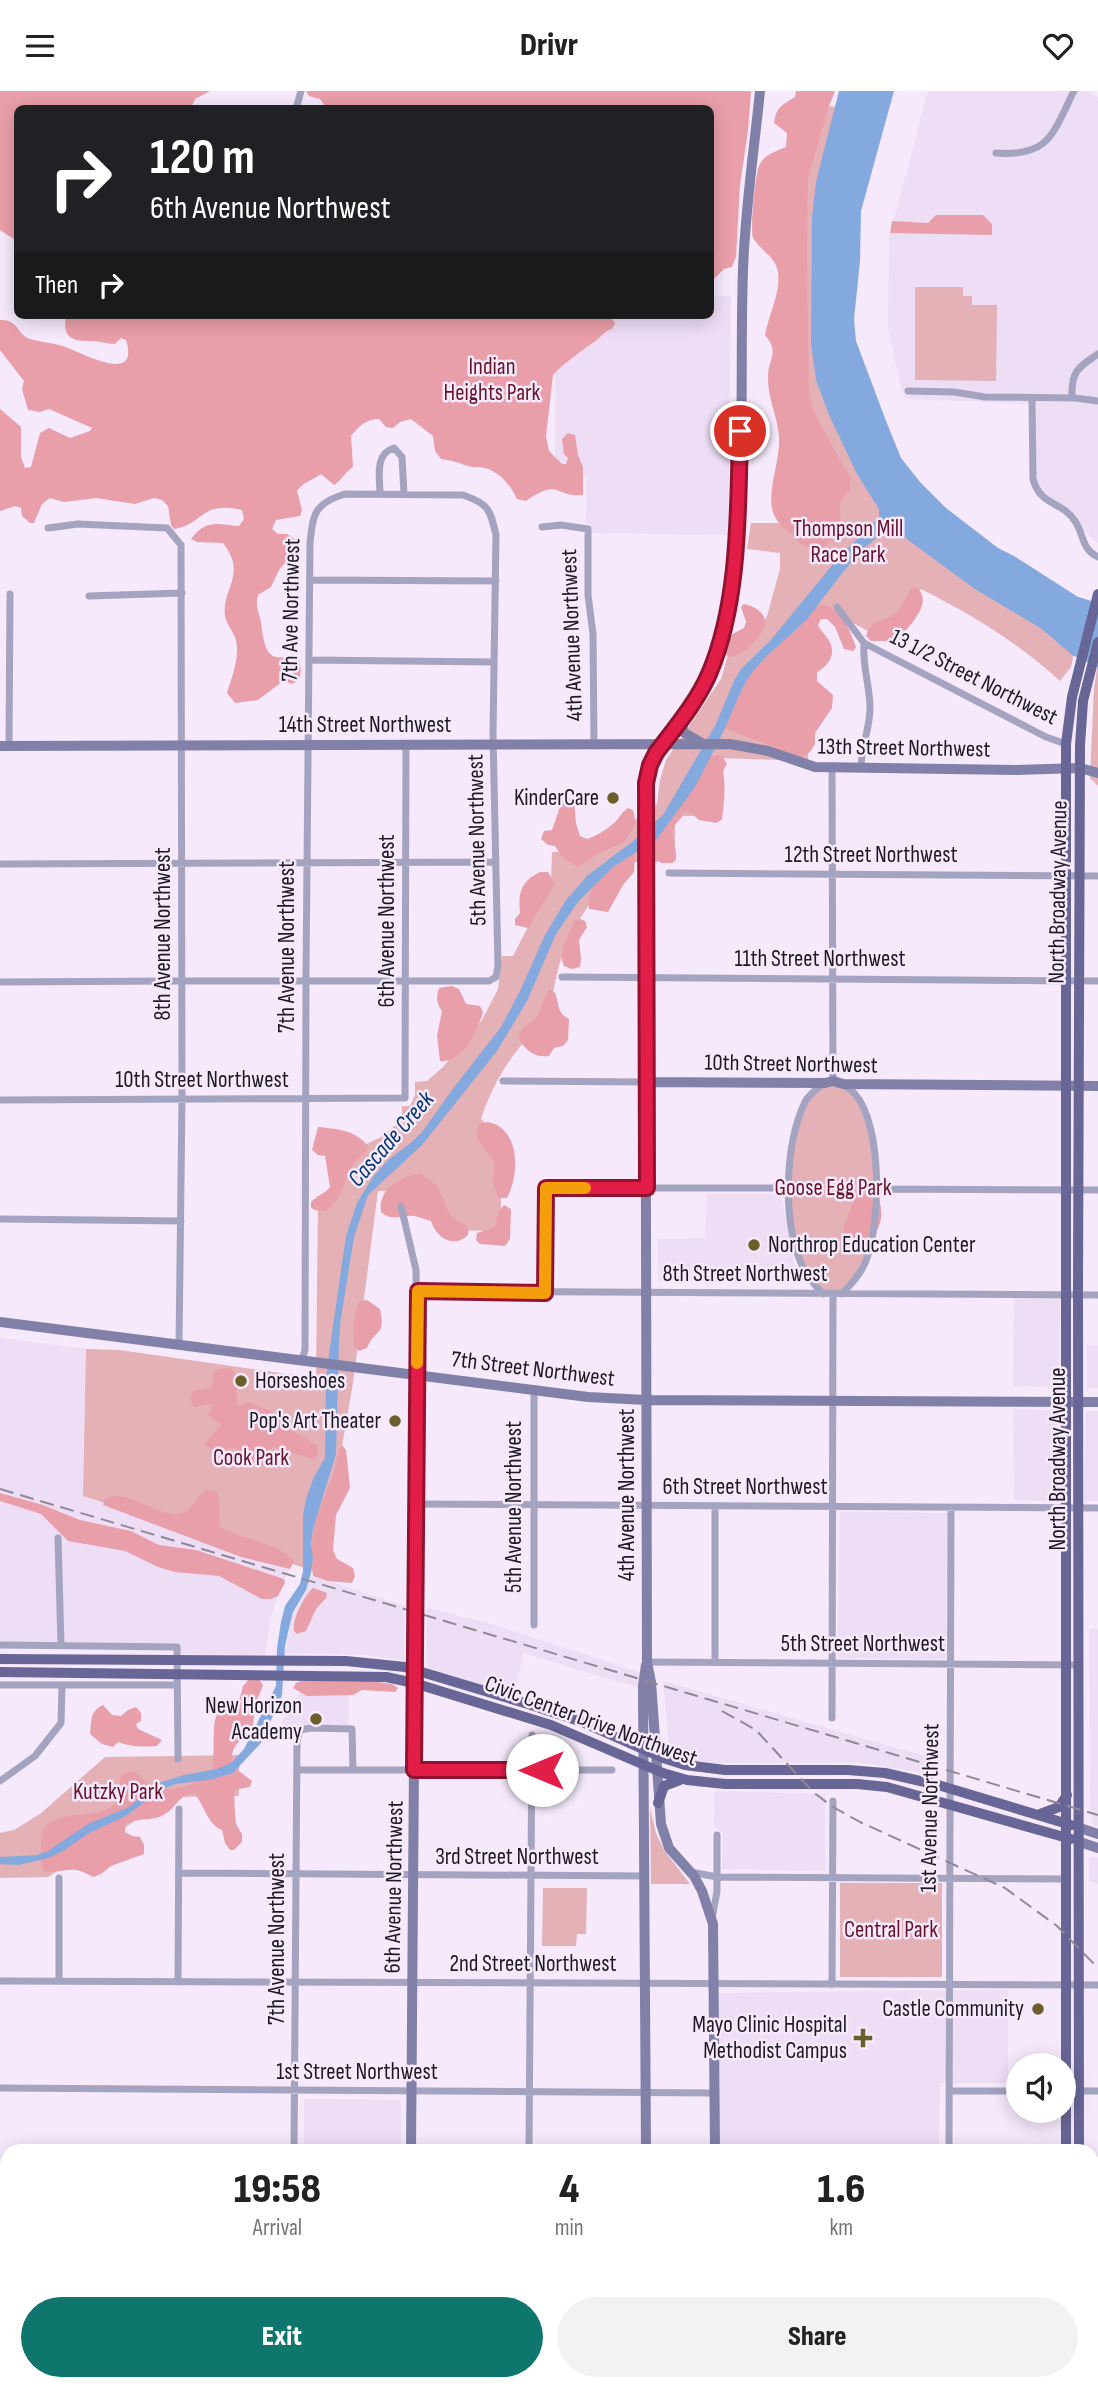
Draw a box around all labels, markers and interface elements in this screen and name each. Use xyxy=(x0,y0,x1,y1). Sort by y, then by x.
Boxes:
text: Drivr xyxy=(520,26,578,65)
icon: menu xyxy=(21,27,59,65)
icon: heart xyxy=(1039,27,1077,65)
text: 120 m xyxy=(150,129,255,188)
icon: right xyxy=(35,133,126,224)
text: 6th Avenue Northwest xyxy=(150,189,390,228)
icon: right xyxy=(92,266,130,304)
text: Then xyxy=(35,270,78,301)
park label: Indian Heights Park xyxy=(444,353,541,407)
pin xyxy=(710,401,770,461)
icon: arrive xyxy=(721,412,759,450)
park label: Thompson Mill Race Park xyxy=(793,515,903,569)
street label: 7th Ave Northwest xyxy=(276,538,306,682)
street label: 4th Avenue Northwest xyxy=(555,548,589,722)
street label: 13 1/2 Street Northwest xyxy=(886,623,1062,731)
street label: 14th Street Northwest xyxy=(279,711,451,739)
street label: 13th Street Northwest xyxy=(817,732,991,764)
street label: 5th Avenue Northwest xyxy=(462,754,492,926)
place label: KinderCare xyxy=(514,784,599,812)
marker: KinderCare xyxy=(605,790,621,806)
street label: North Broadway Avenue xyxy=(1042,800,1074,984)
street label: 6th Avenue Northwest xyxy=(373,835,401,1007)
street label: 12th Street Northwest xyxy=(785,841,957,869)
street label: 8th Avenue Northwest xyxy=(149,848,177,1020)
street label: 7th Avenue Northwest xyxy=(273,861,301,1033)
street label: 11th Street Northwest xyxy=(735,945,905,973)
street label: 10th Street Northwest xyxy=(704,1048,878,1080)
street label: 10th Street Northwest xyxy=(115,1066,289,1094)
water label: Cascade Creek xyxy=(342,1085,441,1193)
park label: Goose Egg Park xyxy=(775,1174,892,1202)
place label: Northrop Education Center xyxy=(768,1231,976,1259)
marker: Northrop Education Center xyxy=(746,1237,762,1253)
street label: 8th Street Northwest xyxy=(662,1260,828,1288)
street label: 7th Street Northwest xyxy=(450,1345,616,1393)
place label: Horseshoes xyxy=(255,1367,345,1395)
street label: North Broadway Avenue xyxy=(1044,1367,1072,1551)
marker: Horseshoes xyxy=(233,1373,249,1389)
place label: Pop's Art Theater xyxy=(249,1407,381,1435)
street label: 4th Avenue Northwest xyxy=(613,1409,641,1581)
marker: Pop's Art Theater xyxy=(387,1413,403,1429)
street label: 5th Avenue Northwest xyxy=(500,1421,528,1593)
park label: Cook Park xyxy=(213,1444,289,1472)
street label: 6th Street Northwest xyxy=(662,1473,828,1501)
street label: 5th Street Northwest xyxy=(781,1630,945,1658)
street label: Civic Center Drive Northwest xyxy=(481,1670,701,1772)
place label: New Horizon Academy xyxy=(205,1692,302,1746)
marker: New Horizon Academy xyxy=(308,1711,324,1727)
street label: 1st Avenue Northwest xyxy=(915,1723,945,1893)
position arrow xyxy=(505,1733,579,1807)
park label: Kutzky Park xyxy=(73,1778,163,1806)
street label: 6th Avenue Northwest xyxy=(378,1800,410,1974)
street label: 3rd Street Northwest xyxy=(435,1843,599,1871)
street label: 7th Avenue Northwest xyxy=(263,1853,291,2025)
park label: Central Park xyxy=(844,1916,938,1944)
street label: 2nd Street Northwest xyxy=(449,1950,617,1978)
place label: Castle Community xyxy=(882,1995,1024,2023)
marker: Castle Community xyxy=(1030,2001,1046,2017)
place label: Mayo Clinic Hospital Methodist Campus xyxy=(692,2011,847,2065)
marker: Mayo Clinic Hospital Methodist Campus xyxy=(853,2028,873,2048)
map controls xyxy=(1006,2053,1076,2123)
button: sound xyxy=(1006,2053,1076,2123)
street label: 1st Street Northwest xyxy=(276,2058,438,2086)
text: 19:58 xyxy=(234,2164,321,2215)
text: 4 xyxy=(559,2164,579,2215)
text: 1.6 xyxy=(817,2164,865,2215)
text: Arrival xyxy=(253,2214,302,2242)
text: min xyxy=(555,2214,584,2242)
text: km xyxy=(830,2214,853,2242)
button: Exit xyxy=(21,2297,543,2377)
button: Share xyxy=(557,2297,1078,2377)

